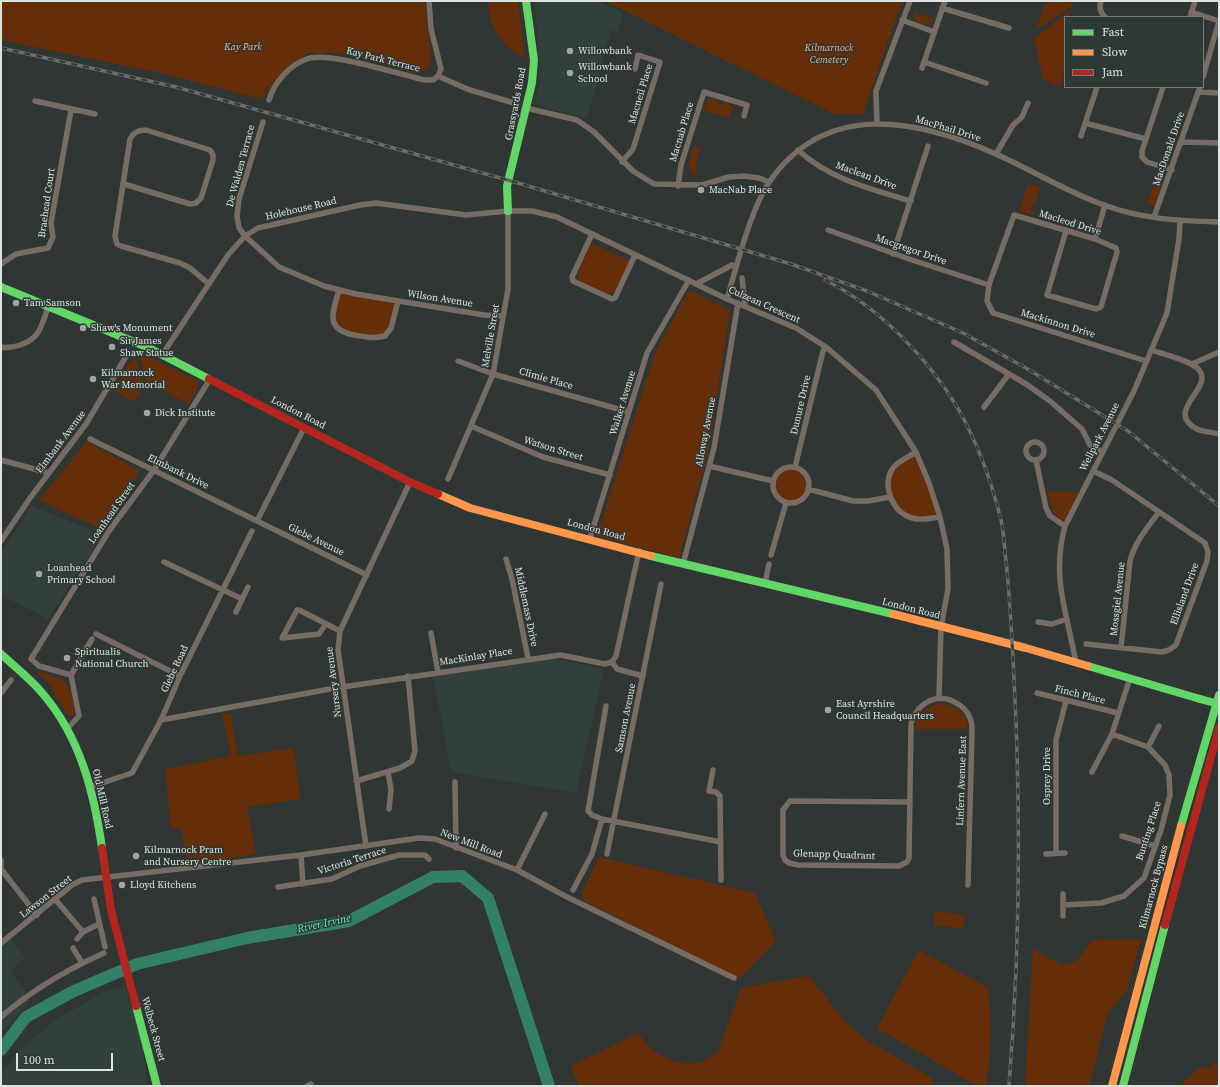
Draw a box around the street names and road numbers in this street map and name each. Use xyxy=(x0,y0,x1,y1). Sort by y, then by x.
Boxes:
street label: Kay Park Terrace xyxy=(345,45,421,75)
street label: Macneil Place xyxy=(626,63,656,125)
street label: Grassyards Road xyxy=(503,67,529,141)
street label: Macnab Place xyxy=(667,101,697,163)
street label: MacDonald Drive xyxy=(1151,110,1187,188)
street label: MacPhail Drive xyxy=(914,113,982,145)
street label: De Walden Terrace xyxy=(224,124,258,208)
street label: Maclean Drive xyxy=(834,159,898,193)
street label: Braehead Court xyxy=(36,168,58,238)
street label: Holehouse Road xyxy=(264,195,338,223)
street label: Macleod Drive xyxy=(1037,208,1103,238)
street label: Macgregor Drive xyxy=(874,232,948,268)
street label: Culzean Crescent xyxy=(726,284,802,326)
street label: Wilson Avenue xyxy=(406,288,474,310)
street label: Melville Street xyxy=(480,303,502,369)
street label: Mackinnon Drive xyxy=(1019,307,1097,341)
street label: Climie Place xyxy=(518,366,574,392)
street label: Walker Avenue xyxy=(608,369,638,437)
street label: Dunure Drive xyxy=(788,374,814,436)
street label: London Road xyxy=(269,394,327,432)
street label: Alloway Avenue xyxy=(693,396,719,468)
street label: Wellpark Avenue xyxy=(1078,401,1122,473)
street label: Elmbank Avenue xyxy=(33,408,89,476)
street label: Watson Street xyxy=(522,434,584,464)
street label: Elmbank Drive xyxy=(145,452,211,492)
street label: Loanhead Street xyxy=(86,480,138,546)
street label: London Road xyxy=(566,516,626,544)
street label: Glebe Avenue xyxy=(286,521,346,559)
street label: Mossgiel Avenue xyxy=(1108,561,1128,637)
street label: Ellisland Drive xyxy=(1168,561,1202,627)
street label: Middlemass Drive xyxy=(512,566,540,648)
street label: London Road xyxy=(881,596,941,622)
street label: Glebe Road xyxy=(159,644,191,694)
street label: MacKinlay Place xyxy=(439,645,513,669)
street label: Nursery Avenue xyxy=(324,646,344,718)
street label: Samson Avenue xyxy=(613,682,639,754)
street label: Finch Place xyxy=(1053,683,1107,707)
street label: Linfern Avenue East xyxy=(954,736,970,826)
street label: Osprey Drive xyxy=(1041,747,1053,805)
street label: Old Mill Road xyxy=(89,768,115,830)
street label: Bunting Place xyxy=(1134,800,1164,862)
street label: New Mill Road xyxy=(438,827,504,861)
street label: Victoria Terrace xyxy=(316,844,388,878)
street label: Kilmarnock Bypass xyxy=(1137,844,1171,930)
street label: Glenapp Quadrant xyxy=(793,848,875,862)
street label: Lawson Street xyxy=(18,873,74,921)
street label: Welbeck Street xyxy=(139,995,167,1063)

